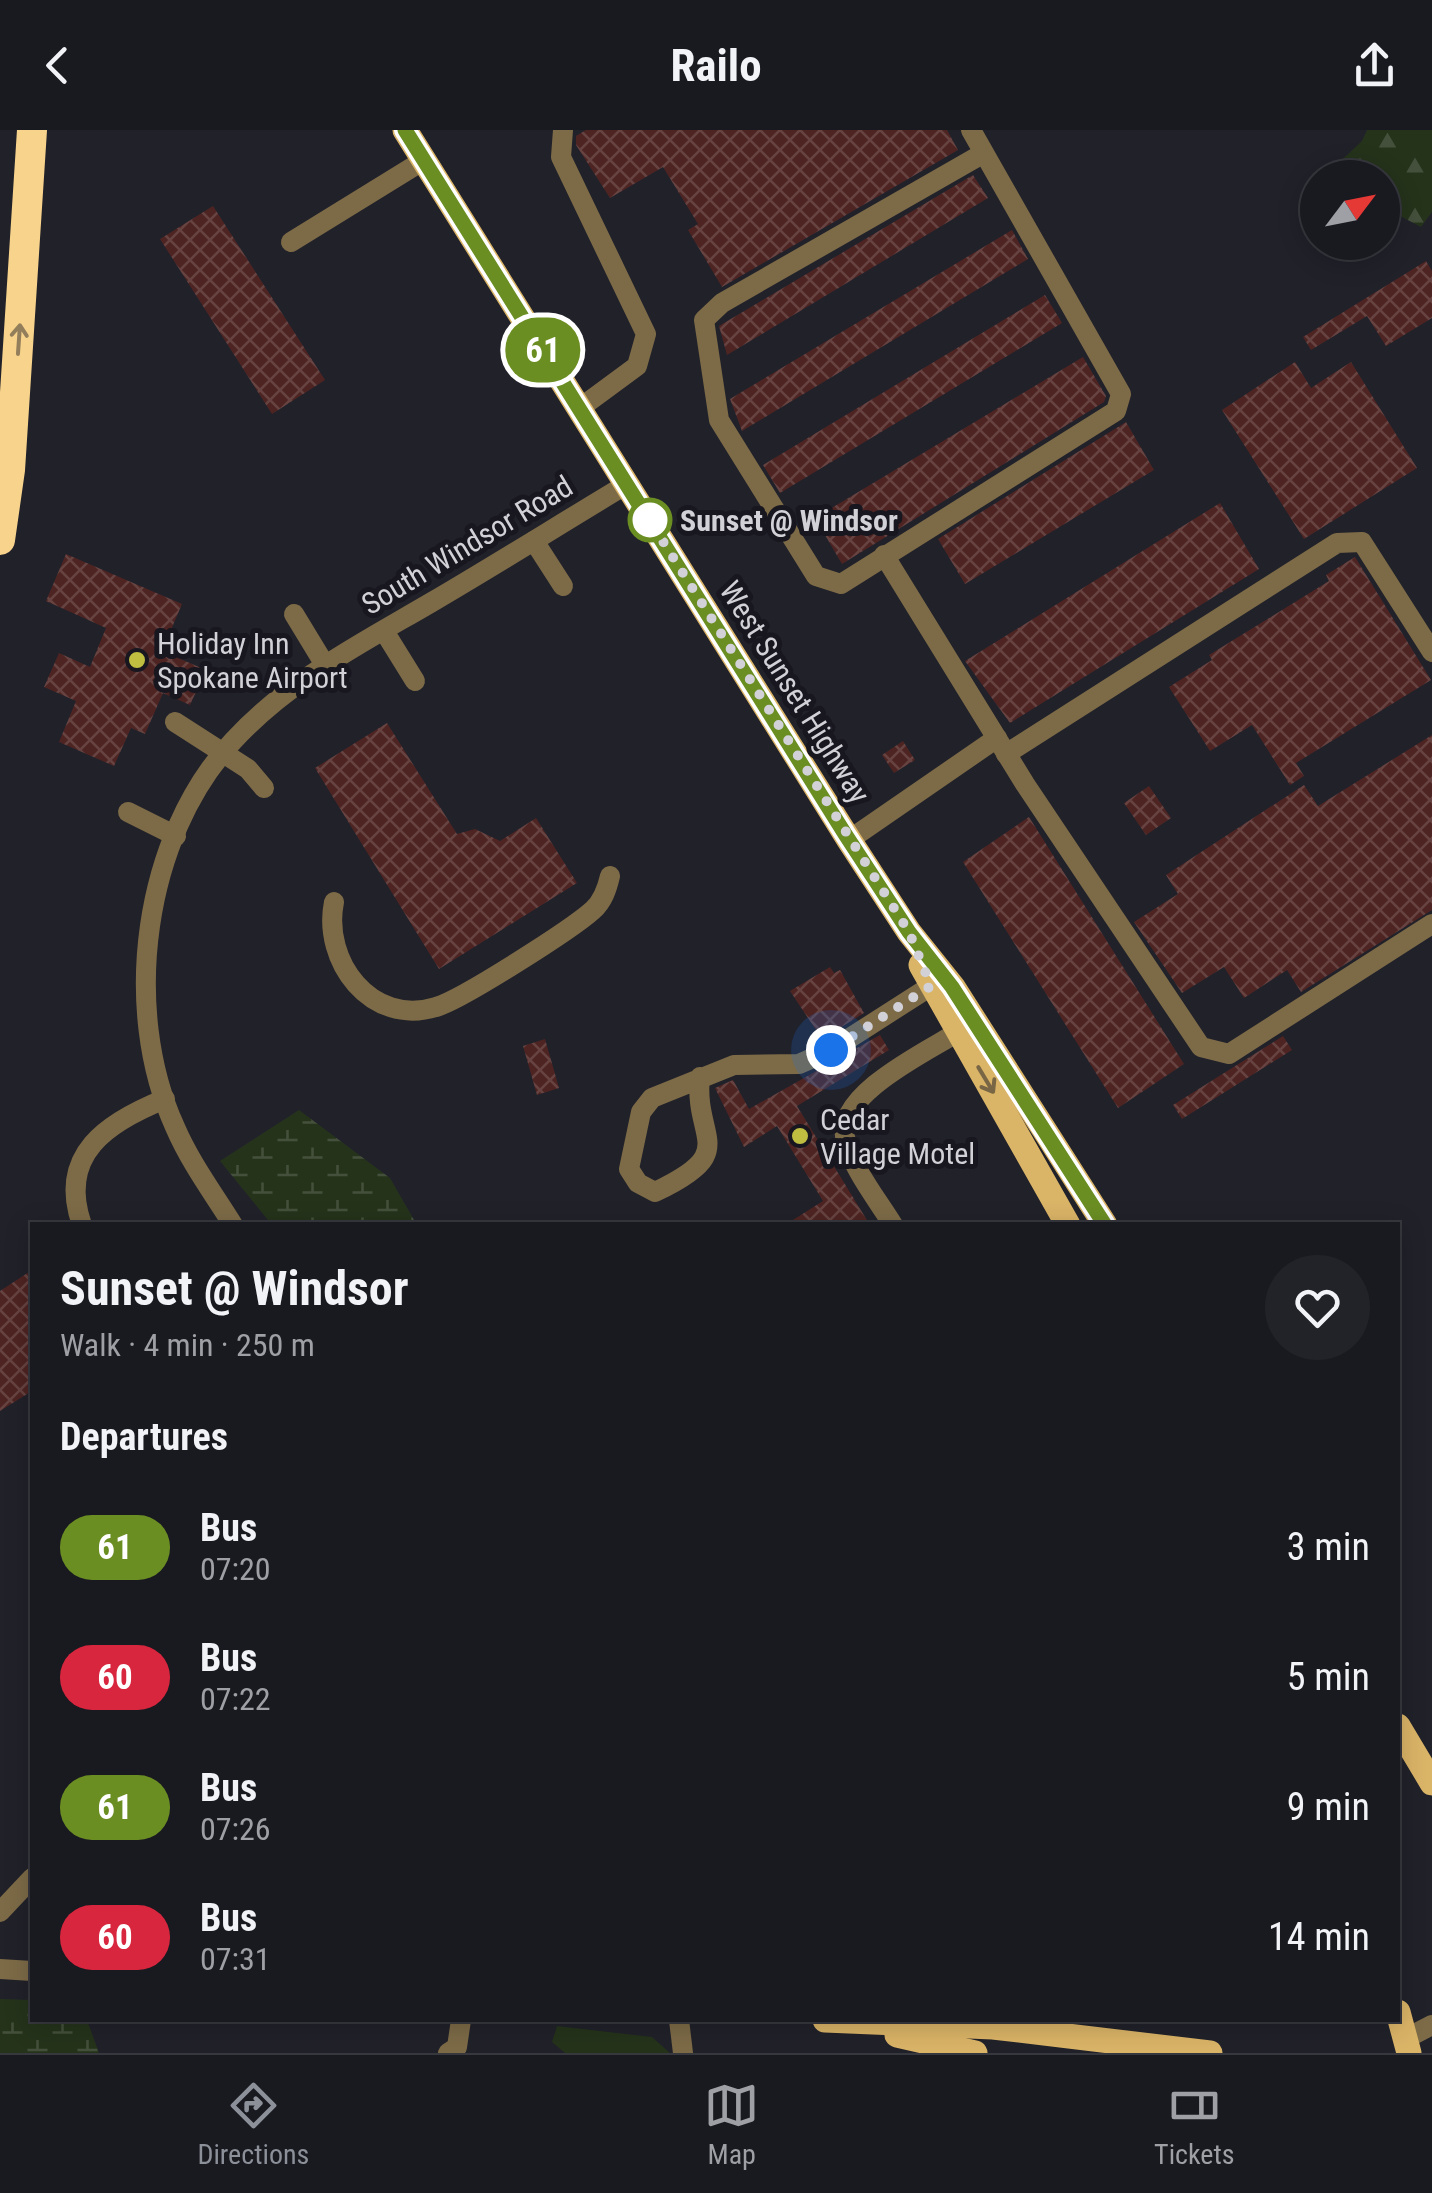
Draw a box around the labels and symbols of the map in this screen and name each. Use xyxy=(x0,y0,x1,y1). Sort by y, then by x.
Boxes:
north arrow xyxy=(1300,160,1400,260)
line badge: 61 xyxy=(498,318,588,382)
one-way arrow xyxy=(10,323,29,355)
street label: South Windsor Road xyxy=(355,468,579,622)
marker: Sunset @ Windsor xyxy=(629,499,671,541)
place label: Sunset @ Windsor xyxy=(680,503,898,538)
street label: West Sunset Highway xyxy=(713,575,877,809)
place label: Holiday Inn Spokane Airport xyxy=(157,626,348,695)
marker: Holiday Inn Spokane Airport xyxy=(126,649,148,671)
your location xyxy=(806,1025,856,1075)
one-way arrow xyxy=(976,1065,996,1094)
place label: Cedar Village Motel xyxy=(820,1102,975,1171)
marker: Cedar Village Motel xyxy=(789,1125,811,1147)

